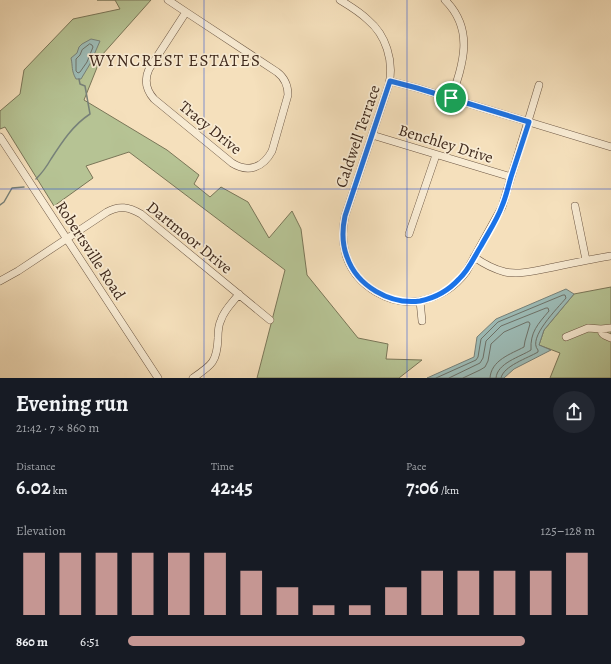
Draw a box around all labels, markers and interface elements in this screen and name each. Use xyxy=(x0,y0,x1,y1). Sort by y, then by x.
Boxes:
district label: WYNCREST ESTATES xyxy=(88,49,261,72)
pin xyxy=(434,81,468,115)
street label: Caldwell Terrace xyxy=(330,82,386,191)
icon: arrive xyxy=(440,87,462,109)
street label: Tracy Drive xyxy=(174,96,246,160)
street label: Benchley Drive xyxy=(396,119,496,169)
street label: Dartmoor Drive xyxy=(142,196,237,279)
street label: Robertsville Road xyxy=(50,197,131,304)
text: Evening run xyxy=(16,389,128,419)
button: share xyxy=(553,391,595,433)
text: 21:42 · 7 × 860 m xyxy=(16,419,99,436)
text: Distance xyxy=(16,459,55,474)
text: Time xyxy=(211,459,234,474)
text: Pace xyxy=(406,459,426,474)
text: 6.02 xyxy=(16,474,51,501)
text: 42:45 xyxy=(211,474,253,501)
text: 7:06 xyxy=(406,474,439,501)
text: km xyxy=(51,483,67,498)
text: /km xyxy=(439,483,459,498)
text: Elevation xyxy=(16,522,66,539)
text: 125–128 m xyxy=(541,522,595,539)
text: 860 m xyxy=(16,633,48,650)
text: 6:51 xyxy=(80,633,99,650)

